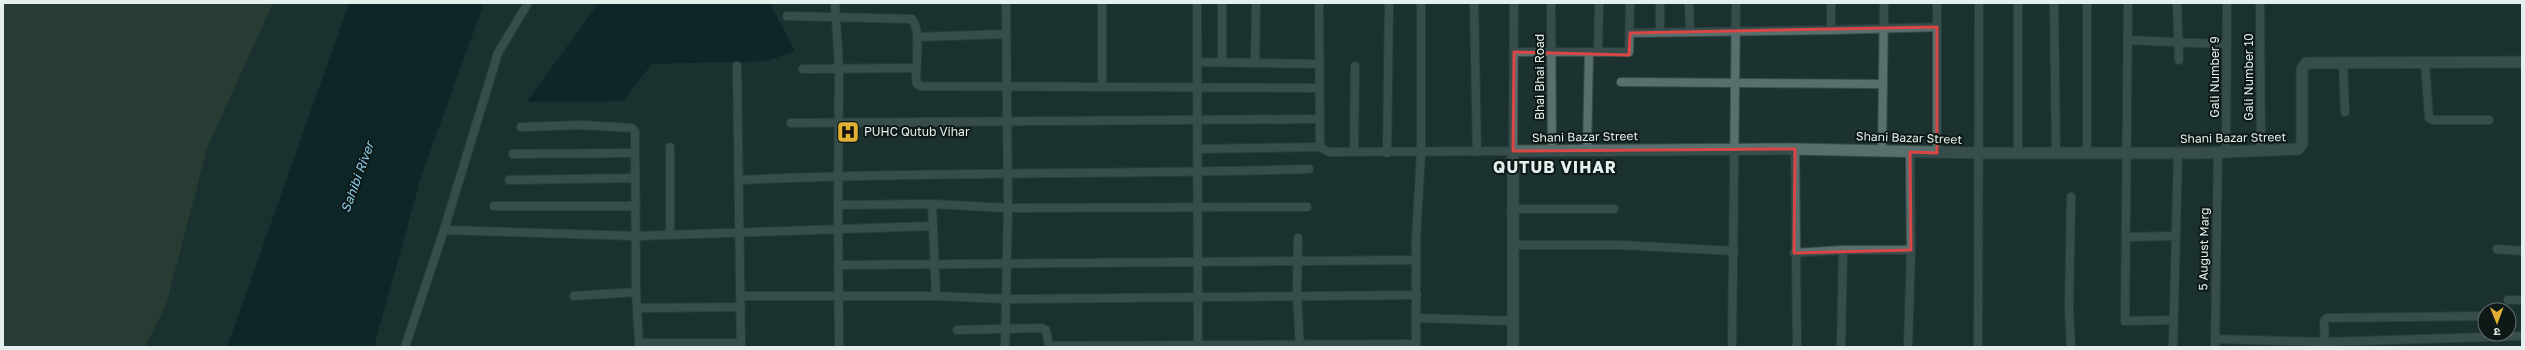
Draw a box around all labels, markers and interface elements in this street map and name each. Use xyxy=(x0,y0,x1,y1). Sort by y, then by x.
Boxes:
street label: Gali Number 10 xyxy=(2241,33,2256,121)
street label: Bhai Bhai Road xyxy=(1532,34,1547,120)
street label: Gali Number 9 xyxy=(2207,36,2222,118)
hospital icon: PUHC Qutub Vihar xyxy=(835,119,861,145)
place label: PUHC Qutub Vihar xyxy=(864,124,970,139)
street label: Shani Bazar Street xyxy=(1532,128,1638,145)
street label: Shani Bazar Street xyxy=(1856,128,1963,147)
street label: Shani Bazar Street xyxy=(2180,129,2286,146)
water label: Sahibi River xyxy=(337,138,378,214)
district label: QUTUB VIHAR xyxy=(1493,157,1617,177)
street label: 5 August Marg xyxy=(2195,207,2212,291)
north arrow xyxy=(2477,302,2517,342)
text: उ xyxy=(2493,326,2501,339)

